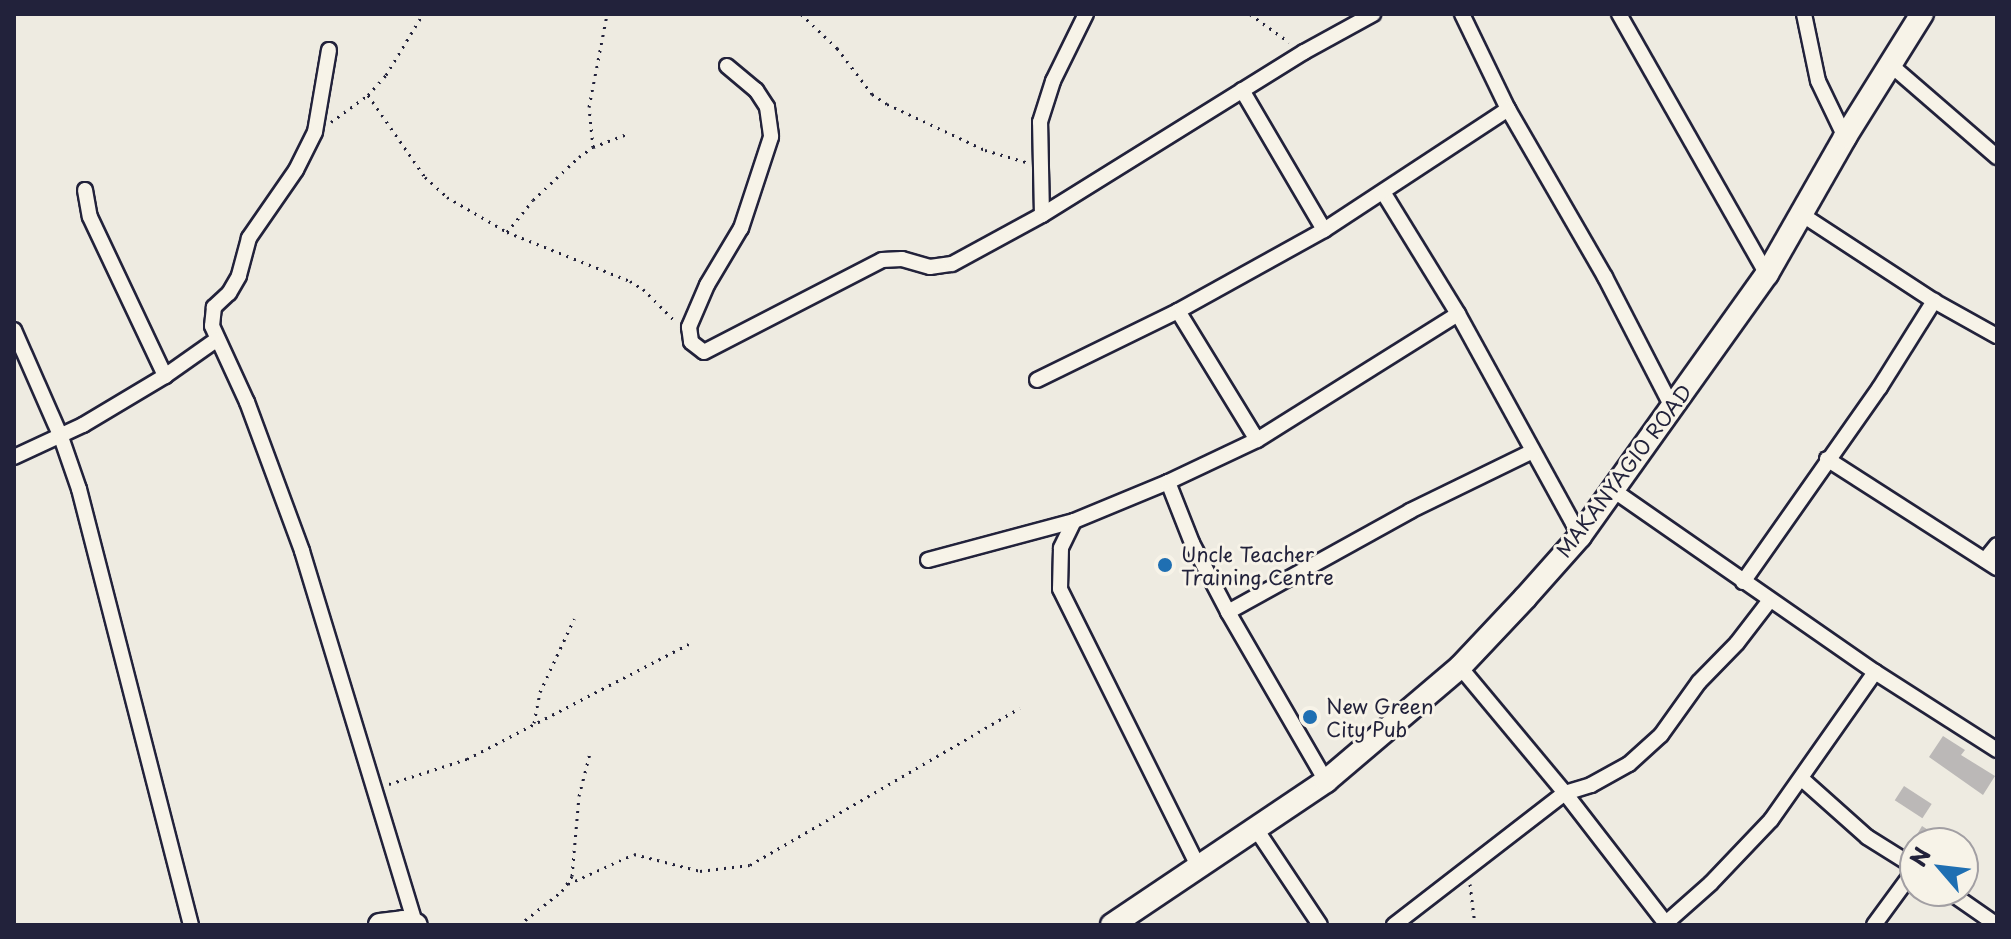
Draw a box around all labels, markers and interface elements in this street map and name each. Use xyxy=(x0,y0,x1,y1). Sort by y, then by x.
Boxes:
street label: MAKANYAGIO ROAD xyxy=(1551,379,1697,563)
place label: Uncle Teacher Training Centre xyxy=(1181,542,1334,589)
marker: Uncle Teacher Training Centre xyxy=(1156,556,1174,574)
place label: New Green City Pub xyxy=(1326,694,1436,741)
marker: New Green City Pub xyxy=(1301,708,1319,726)
north arrow xyxy=(1899,827,1979,907)
text: N xyxy=(1900,841,1938,872)

